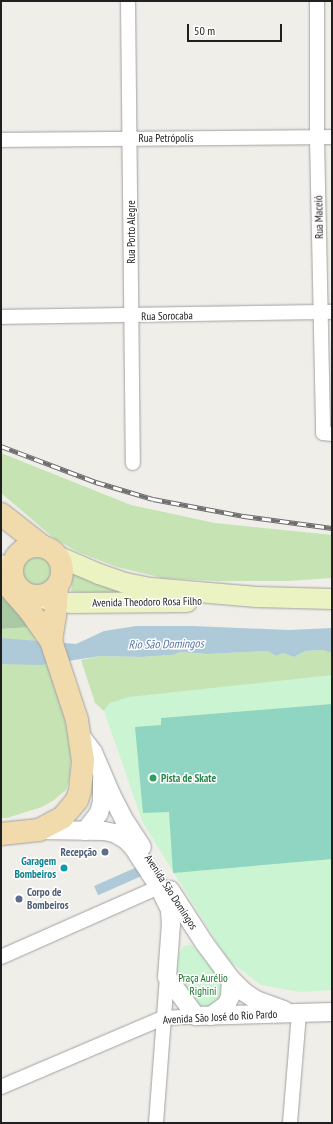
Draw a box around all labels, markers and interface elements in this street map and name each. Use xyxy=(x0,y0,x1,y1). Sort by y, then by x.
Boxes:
scale bar xyxy=(189,16,284,42)
text: 50 m xyxy=(194,23,215,38)
street label: Rua Petrópolis xyxy=(139,131,193,145)
street label: Rua Maceió xyxy=(312,195,326,239)
street label: Rua Porto Alegre xyxy=(124,200,138,264)
street label: Rua Sorocaba xyxy=(141,309,193,323)
street label: Avenida Theodoro Rosa Filho xyxy=(92,594,202,610)
water label: Rio São Domingos xyxy=(128,636,204,652)
place label: Pista de Skate xyxy=(161,771,216,785)
marker: Pista de Skate xyxy=(148,773,158,783)
place label: Recepção xyxy=(61,845,97,859)
marker: Recepção xyxy=(100,847,110,857)
street label: Avenida São Domingos xyxy=(142,852,200,932)
place label: Garagem Bombeiros xyxy=(14,855,56,881)
marker: Garagem Bombeiros xyxy=(59,863,69,873)
place label: Corpo de Bombeiros xyxy=(27,886,69,912)
marker: Corpo de Bombeiros xyxy=(14,894,24,904)
park label: Praça Aurélio Righini xyxy=(178,972,228,998)
street label: Avenida São José do Rio Pardo xyxy=(162,1007,278,1027)

